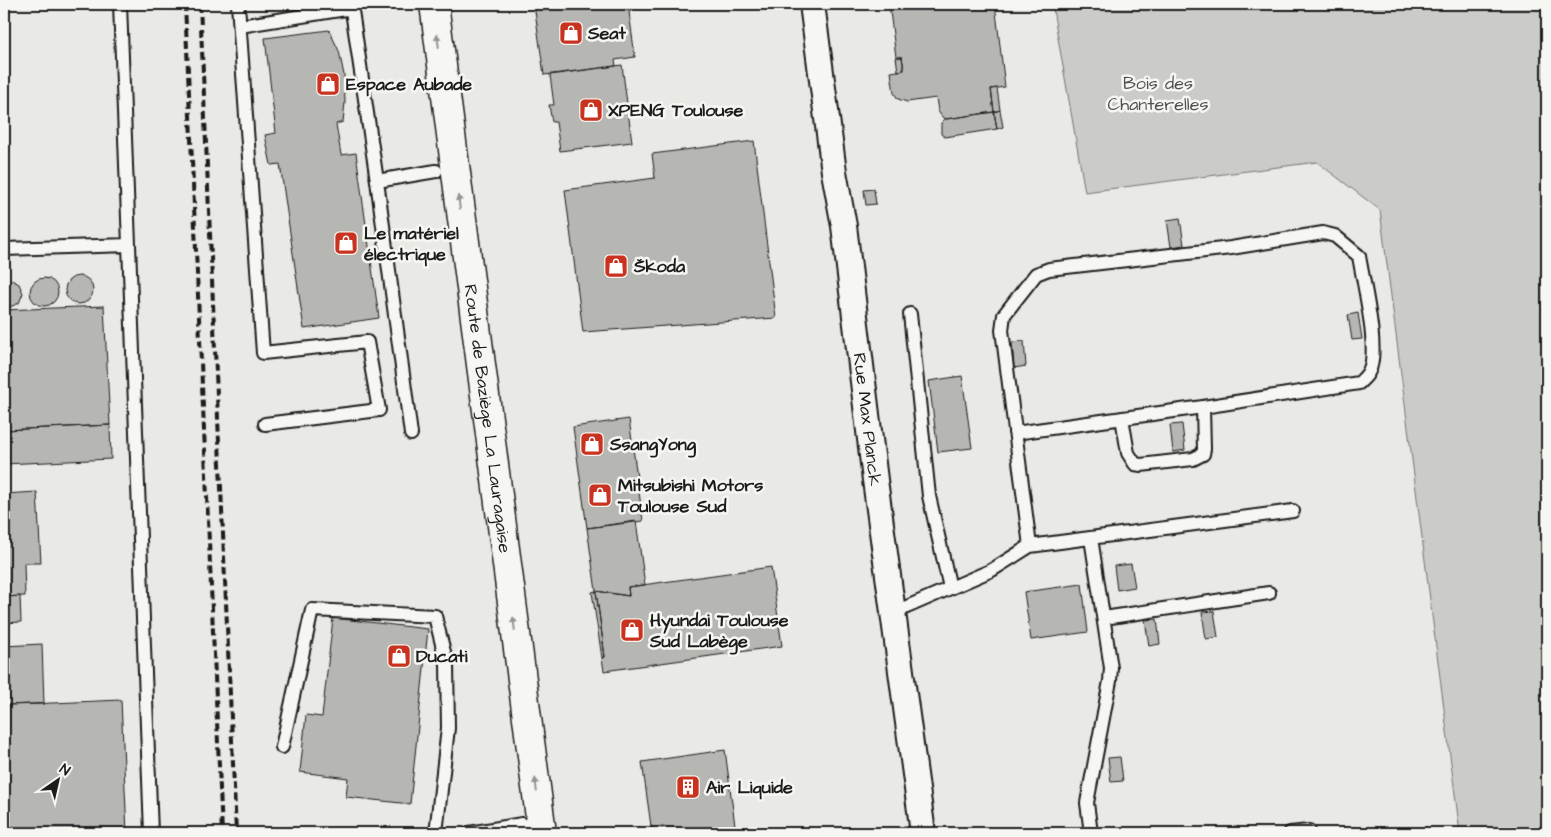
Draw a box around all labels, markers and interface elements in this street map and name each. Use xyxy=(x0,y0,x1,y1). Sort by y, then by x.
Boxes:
shop icon: Seat xyxy=(558,20,584,46)
place label: Seat xyxy=(587,21,626,46)
one-way arrow xyxy=(434,33,442,49)
shop icon: Espace Aubade xyxy=(315,71,341,97)
park label: Bois des Chanterelles xyxy=(1108,71,1208,117)
place label: Espace Aubade xyxy=(346,72,472,97)
shop icon: XPENG Toulouse xyxy=(578,97,604,123)
place label: XPENG Toulouse xyxy=(608,98,743,123)
one-way arrow xyxy=(455,194,463,210)
place label: Le matériel électrique xyxy=(364,221,459,267)
shop icon: Le matériel électrique xyxy=(333,230,359,256)
shop icon: Škoda xyxy=(603,253,629,279)
place label: Škoda xyxy=(633,254,686,279)
street label: Route de Baziège La Lauragaise xyxy=(458,283,518,555)
street label: Rue Max Planck xyxy=(847,351,888,487)
shop icon: SsangYong xyxy=(579,431,605,457)
place label: SsangYong xyxy=(609,432,697,458)
place label: Mitsubishi Motors Toulouse Sud xyxy=(617,473,763,519)
shop icon: Mitsubishi Motors Toulouse Sud xyxy=(587,482,613,508)
place label: Hyundai Toulouse Sud Labège xyxy=(649,608,789,655)
one-way arrow xyxy=(510,616,518,632)
shop icon: Hyundai Toulouse Sud Labège xyxy=(619,617,645,643)
shop icon: Ducati xyxy=(386,643,412,669)
place label: Ducati xyxy=(416,644,468,669)
north arrow xyxy=(32,754,82,804)
text: N xyxy=(55,759,74,781)
building icon: Air Liquide xyxy=(675,774,701,800)
place label: Air Liquide xyxy=(706,775,793,800)
one-way arrow xyxy=(532,777,540,793)

